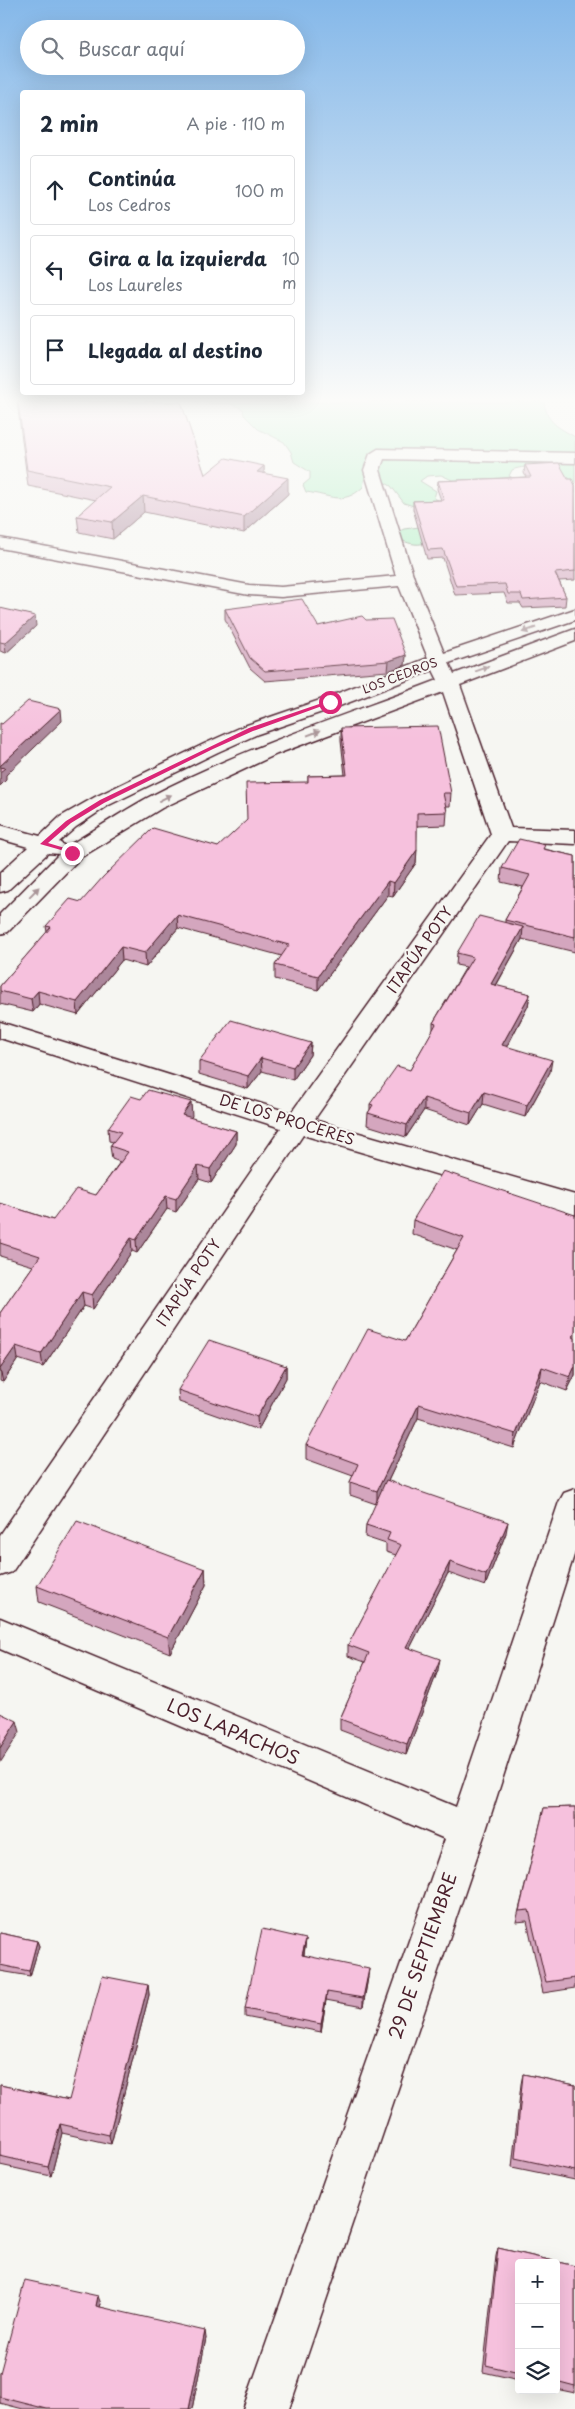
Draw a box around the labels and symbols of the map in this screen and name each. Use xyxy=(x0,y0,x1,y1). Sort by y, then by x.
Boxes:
one-way arrow xyxy=(521,626,536,634)
street label: LOS CEDROS xyxy=(359,652,440,698)
one-way arrow xyxy=(475,665,490,673)
route start xyxy=(319,691,342,714)
one-way arrow xyxy=(307,729,322,737)
one-way arrow xyxy=(158,794,172,802)
route end xyxy=(61,842,84,865)
one-way arrow xyxy=(28,886,40,898)
street label: ITAPÚA POTY xyxy=(380,901,457,997)
street label: DE LOS PROCERES xyxy=(217,1087,358,1150)
street label: ITAPÚA POTY xyxy=(150,1234,226,1331)
street label: LOS LAPACHOS xyxy=(163,1691,304,1771)
street label: 29 DE SEPTIEMBRE xyxy=(380,1868,463,2043)

